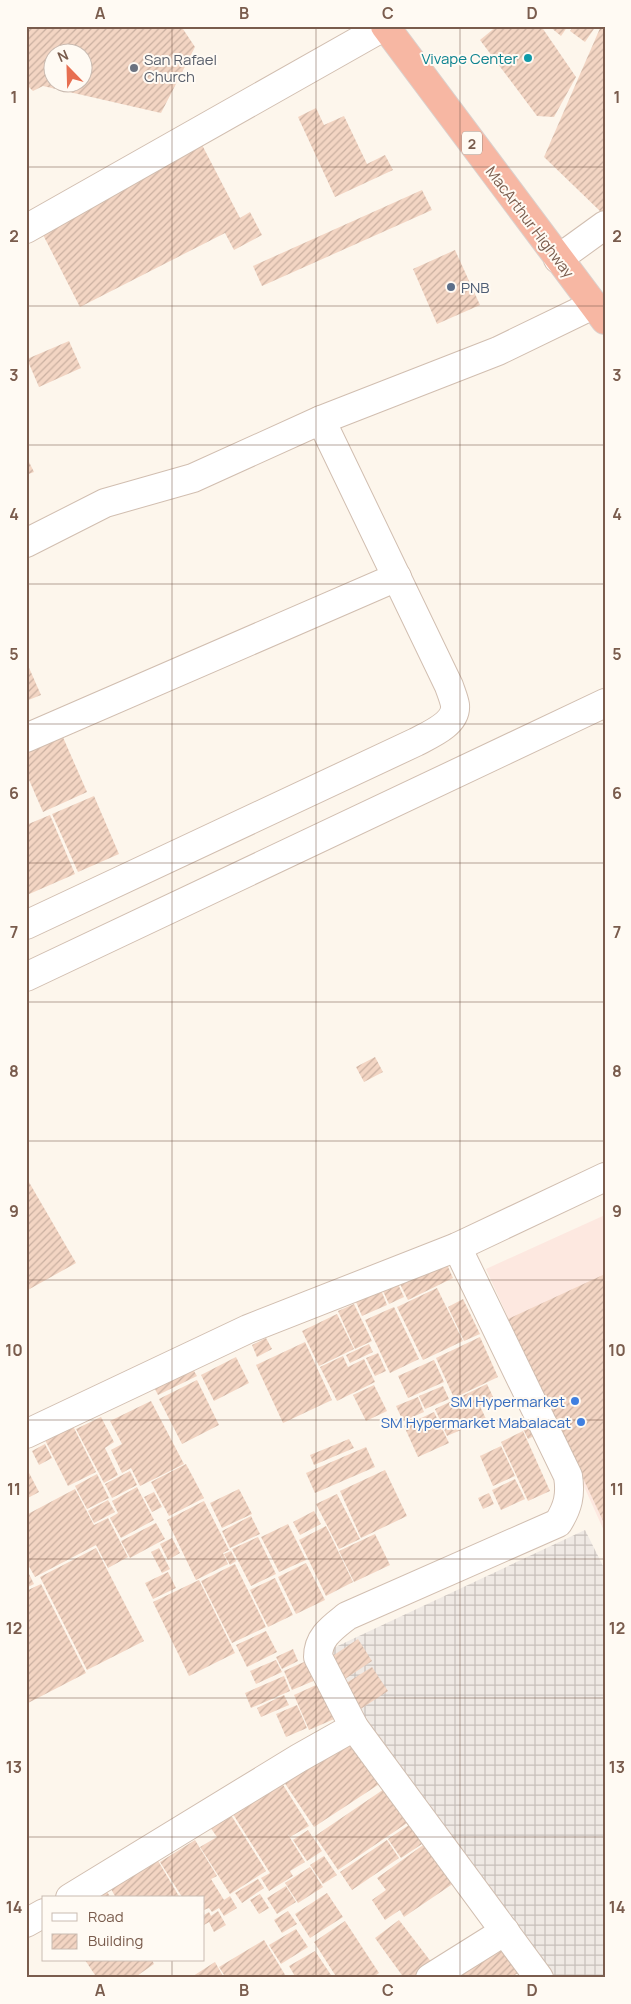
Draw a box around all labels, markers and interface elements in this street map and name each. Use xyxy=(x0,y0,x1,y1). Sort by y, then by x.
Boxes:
text: A xyxy=(95,2,106,24)
text: B xyxy=(239,2,249,24)
text: C xyxy=(382,2,394,24)
text: D xyxy=(526,2,538,24)
north arrow xyxy=(42,42,92,92)
text: N xyxy=(54,45,71,66)
place label: Vivape Center xyxy=(422,48,519,69)
place label: San Rafael Church xyxy=(144,49,217,87)
marker: Vivape Center xyxy=(522,52,534,64)
marker: San Rafael Church xyxy=(128,62,140,74)
text: 1 xyxy=(10,86,18,108)
text: 1 xyxy=(613,86,621,108)
road number: 2 xyxy=(462,132,482,154)
street label: MacArthur Highway xyxy=(481,162,579,282)
text: 2 xyxy=(9,225,19,247)
text: 2 xyxy=(612,225,622,247)
place label: PNB xyxy=(461,277,490,298)
marker: PNB xyxy=(445,281,457,293)
text: 3 xyxy=(9,364,19,386)
text: 3 xyxy=(612,364,622,386)
text: 4 xyxy=(9,503,19,525)
text: 4 xyxy=(612,503,622,525)
text: 5 xyxy=(9,643,19,665)
text: 5 xyxy=(612,643,622,665)
text: 6 xyxy=(9,782,19,804)
text: 6 xyxy=(612,782,622,804)
text: 7 xyxy=(10,921,18,943)
text: 7 xyxy=(613,921,621,943)
text: 8 xyxy=(9,1060,19,1082)
text: 8 xyxy=(612,1060,622,1082)
text: 9 xyxy=(9,1200,19,1222)
text: 9 xyxy=(612,1200,622,1222)
text: 10 xyxy=(5,1339,23,1361)
text: 10 xyxy=(608,1339,626,1361)
place label: SM Hypermarket xyxy=(450,1391,565,1412)
marker: SM Hypermarket xyxy=(569,1395,581,1407)
place label: SM Hypermarket Mabalacat xyxy=(381,1412,571,1433)
marker: SM Hypermarket Mabalacat xyxy=(575,1416,587,1428)
text: 11 xyxy=(7,1478,21,1500)
text: 11 xyxy=(610,1478,624,1500)
text: 12 xyxy=(6,1617,22,1639)
text: 12 xyxy=(609,1617,625,1639)
text: 13 xyxy=(6,1756,22,1778)
text: 13 xyxy=(609,1756,625,1778)
text: 14 xyxy=(6,1896,22,1918)
legend xyxy=(42,1896,205,1962)
text: 14 xyxy=(609,1896,625,1918)
text: Road xyxy=(88,1906,124,1927)
text: Building xyxy=(88,1930,143,1951)
text: A xyxy=(95,1979,106,2001)
text: B xyxy=(239,1979,249,2001)
text: C xyxy=(382,1979,394,2001)
text: D xyxy=(526,1979,538,2001)

